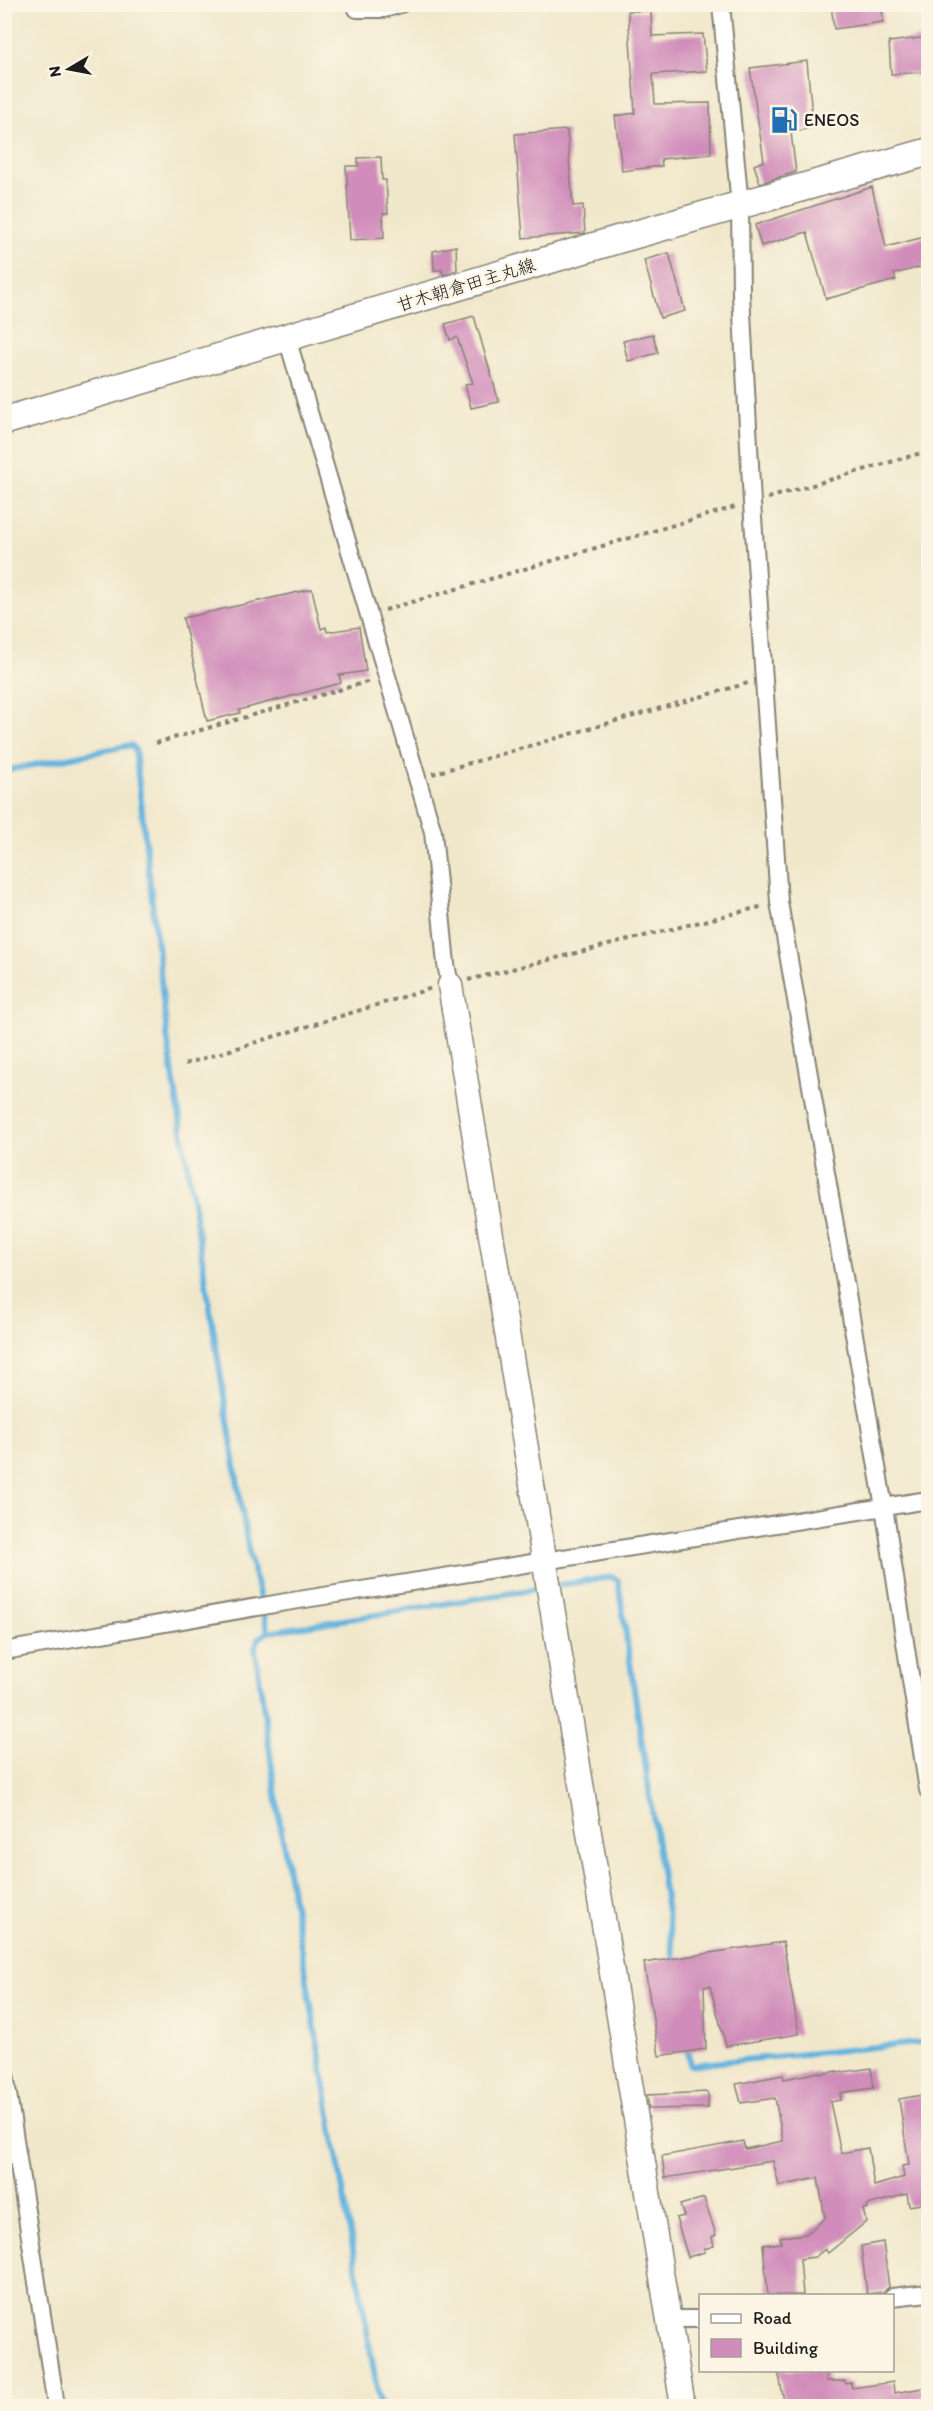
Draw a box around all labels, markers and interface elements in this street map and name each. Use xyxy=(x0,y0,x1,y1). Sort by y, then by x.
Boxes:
north arrow xyxy=(39,39,99,99)
text: N xyxy=(44,65,65,78)
fuel station icon: ENEOS xyxy=(769,105,799,135)
place label: ENEOS xyxy=(804,109,859,131)
street label: 甘木朝倉田主丸線 xyxy=(394,253,538,317)
legend xyxy=(699,2294,894,2372)
text: Road xyxy=(753,2307,792,2329)
text: Building xyxy=(753,2337,819,2359)

